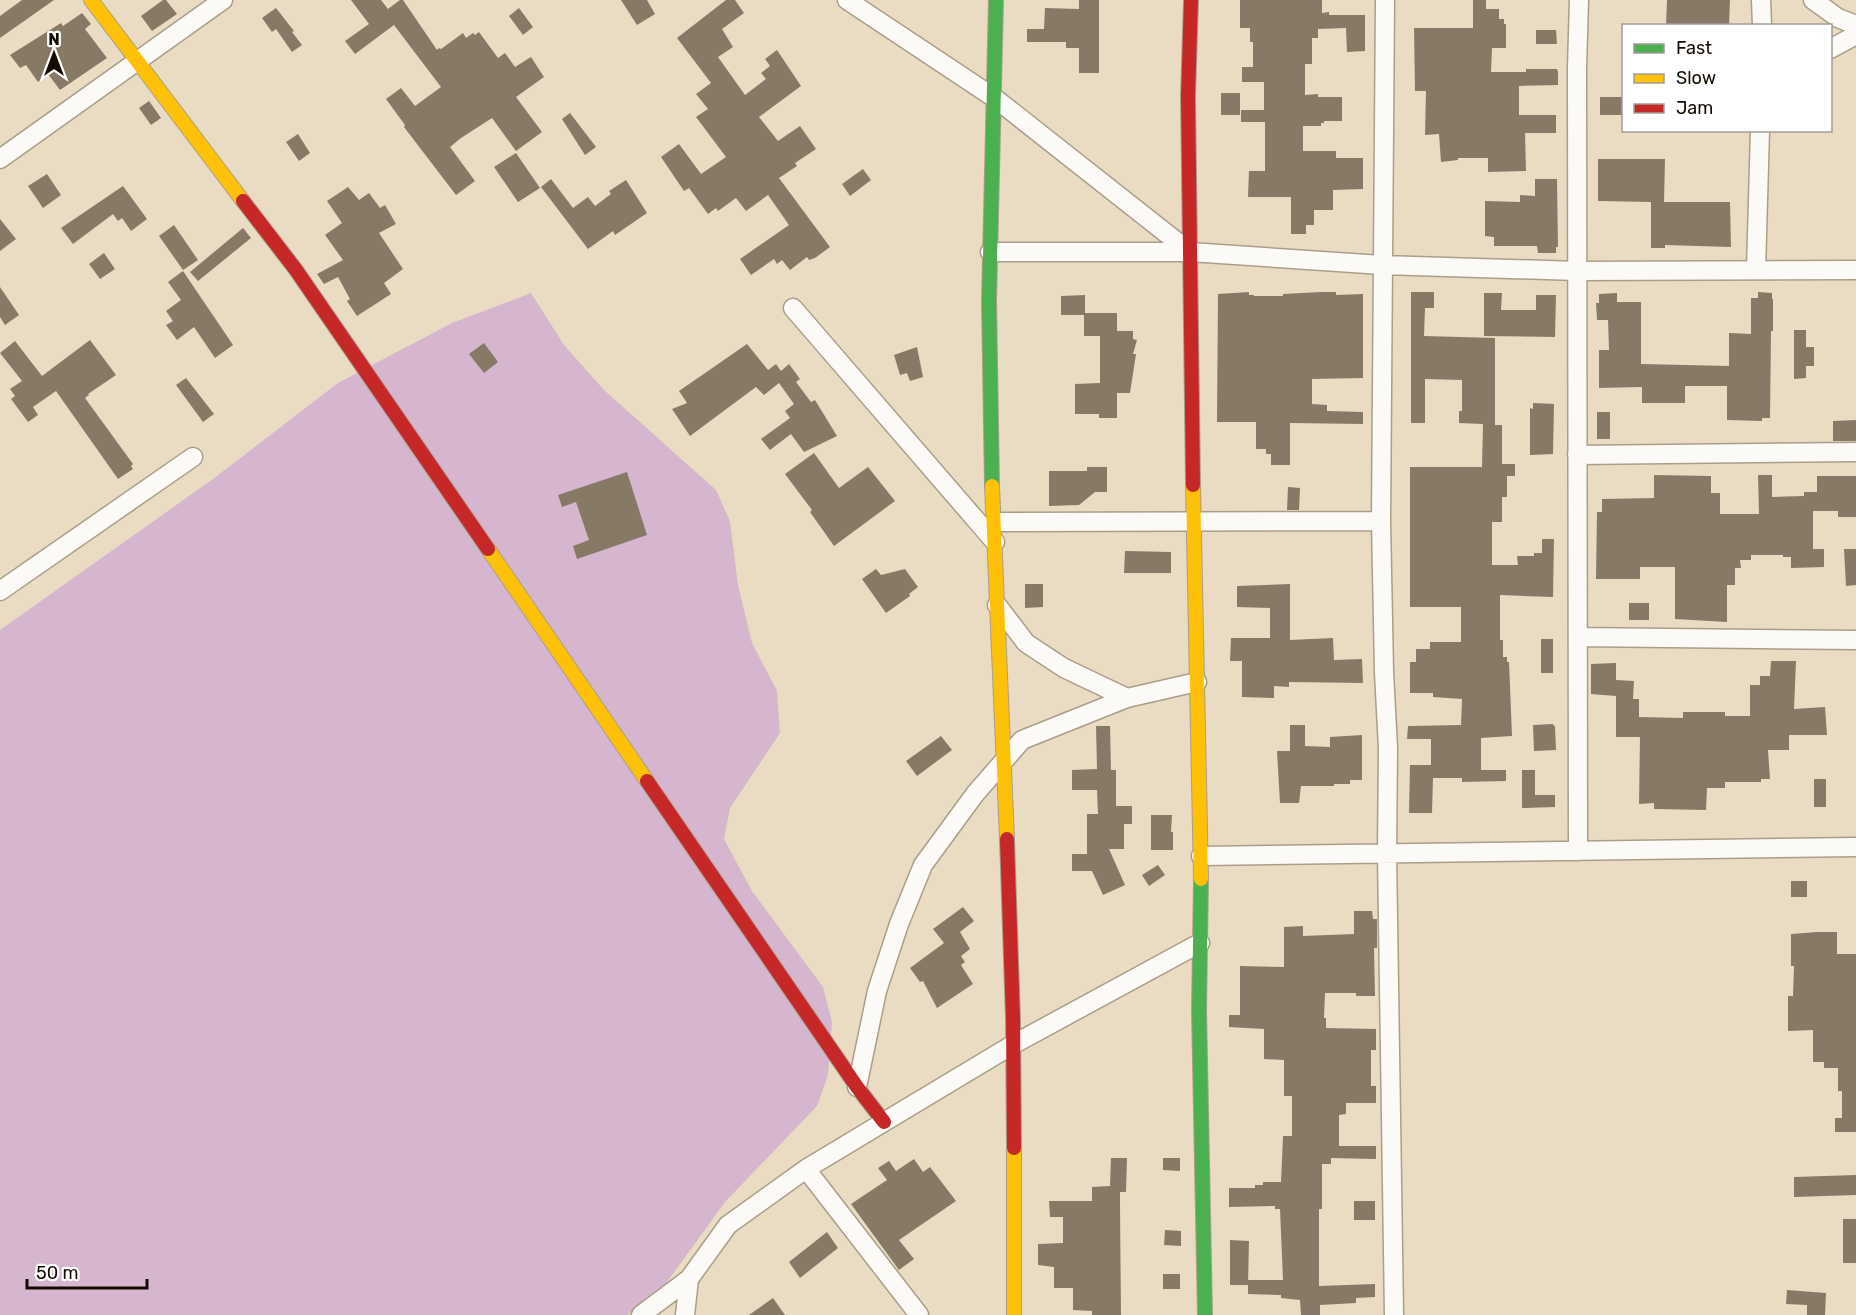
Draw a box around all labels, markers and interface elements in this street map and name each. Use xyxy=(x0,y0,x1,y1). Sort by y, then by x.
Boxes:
north arrow xyxy=(24,24,84,84)
legend xyxy=(1622,24,1832,132)
text: N xyxy=(48,30,60,49)
text: Fast xyxy=(1676,37,1712,59)
text: Slow xyxy=(1676,67,1716,89)
text: Jam xyxy=(1676,97,1713,119)
scale bar xyxy=(27,1252,147,1290)
text: 50 m xyxy=(36,1262,79,1284)

